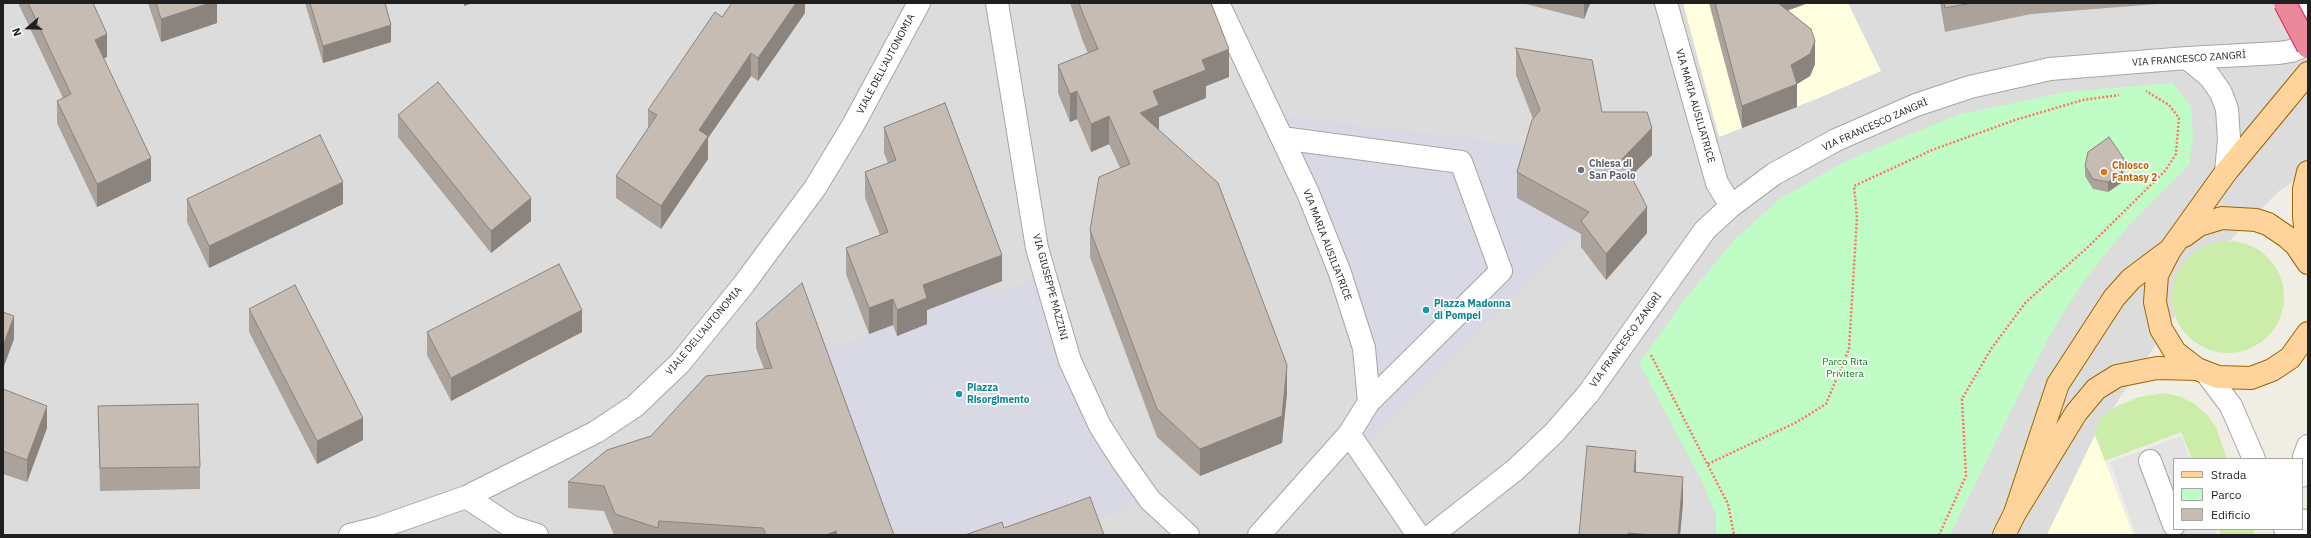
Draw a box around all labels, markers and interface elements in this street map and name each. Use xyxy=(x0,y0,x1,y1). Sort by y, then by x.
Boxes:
north arrow xyxy=(8,8,48,48)
street label: VIALE DELL'AUTONOMIA xyxy=(854,12,918,116)
text: N xyxy=(9,26,25,38)
street label: VIA MARIA AUSILIATRICE xyxy=(1673,47,1717,165)
street label: VIA FRANCESCO ZANGRÌ xyxy=(2132,49,2246,69)
street label: VIA FRANCESCO ZANGRÌ xyxy=(1820,96,1930,154)
place label: Chiesa di San Paolo xyxy=(1589,158,1636,182)
place label: Chiosco Fantasy 2 xyxy=(2112,160,2157,184)
marker: Chiesa di San Paolo xyxy=(1576,165,1586,175)
marker: Chiosco Fantasy 2 xyxy=(2099,167,2109,177)
street label: VIA MARIA AUSILIATRICE xyxy=(1300,188,1354,302)
street label: VIA GIUSEPPE MAZZINI xyxy=(1030,232,1070,342)
street label: VIALE DELL'AUTONOMIA xyxy=(663,284,745,378)
street label: VIA FRANCESCO ZANGRÌ xyxy=(1588,290,1664,390)
place label: Piazza Madonna di Pompei xyxy=(1434,298,1511,322)
marker: Piazza Madonna di Pompei xyxy=(1421,305,1431,315)
park label: Parco Rita Privitera xyxy=(1822,356,1868,380)
place label: Piazza Risorgimento xyxy=(967,382,1030,406)
marker: Piazza Risorgimento xyxy=(954,389,964,399)
legend xyxy=(2173,458,2303,530)
text: Strada xyxy=(2211,467,2246,482)
text: Parco xyxy=(2211,487,2242,502)
text: Edificio xyxy=(2211,507,2250,522)

